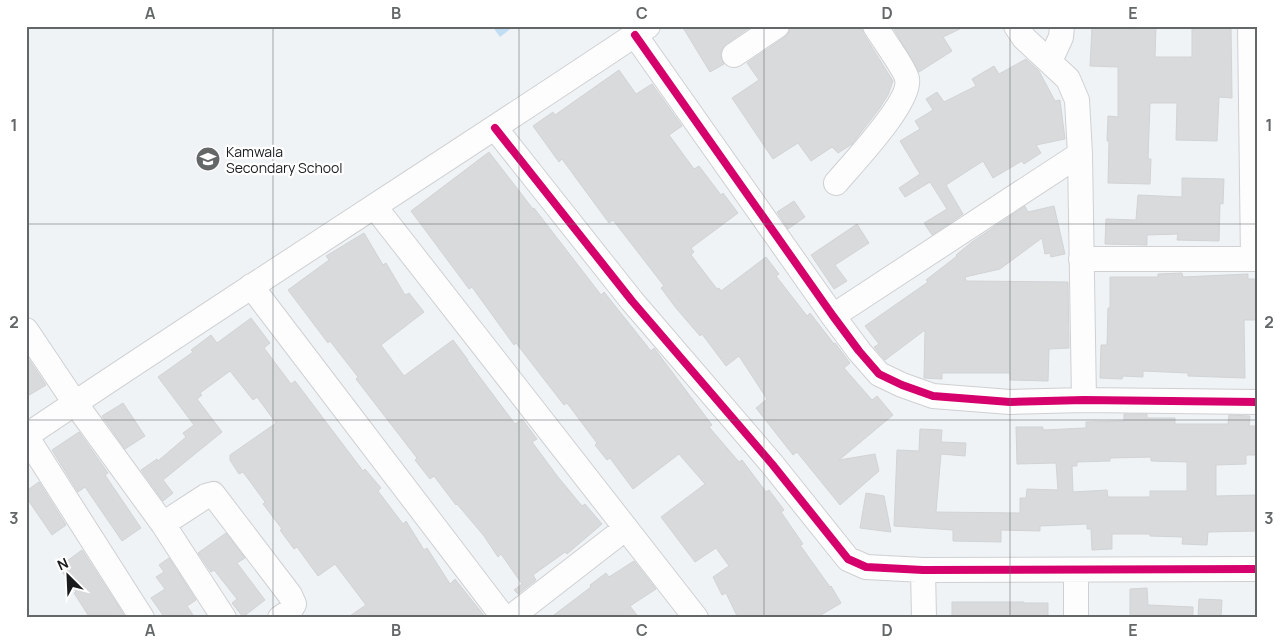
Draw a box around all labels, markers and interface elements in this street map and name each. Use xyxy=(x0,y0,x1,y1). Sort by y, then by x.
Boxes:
text: A xyxy=(145,2,156,24)
text: B xyxy=(391,2,401,24)
text: C xyxy=(636,2,648,24)
text: D xyxy=(881,2,893,24)
text: E xyxy=(1128,2,1138,24)
text: 1 xyxy=(10,114,18,136)
text: 1 xyxy=(1265,114,1273,136)
place label: Kamwala Secondary School xyxy=(226,142,343,177)
school or university icon: Kamwala Secondary School xyxy=(195,146,221,172)
text: 2 xyxy=(9,311,19,333)
text: 2 xyxy=(1264,311,1274,333)
text: 3 xyxy=(9,507,19,529)
text: 3 xyxy=(1264,507,1274,529)
north arrow xyxy=(42,552,92,602)
text: N xyxy=(54,553,71,574)
text: A xyxy=(145,619,156,641)
text: B xyxy=(391,619,401,641)
text: C xyxy=(636,619,648,641)
text: D xyxy=(881,619,893,641)
text: E xyxy=(1128,619,1138,641)

